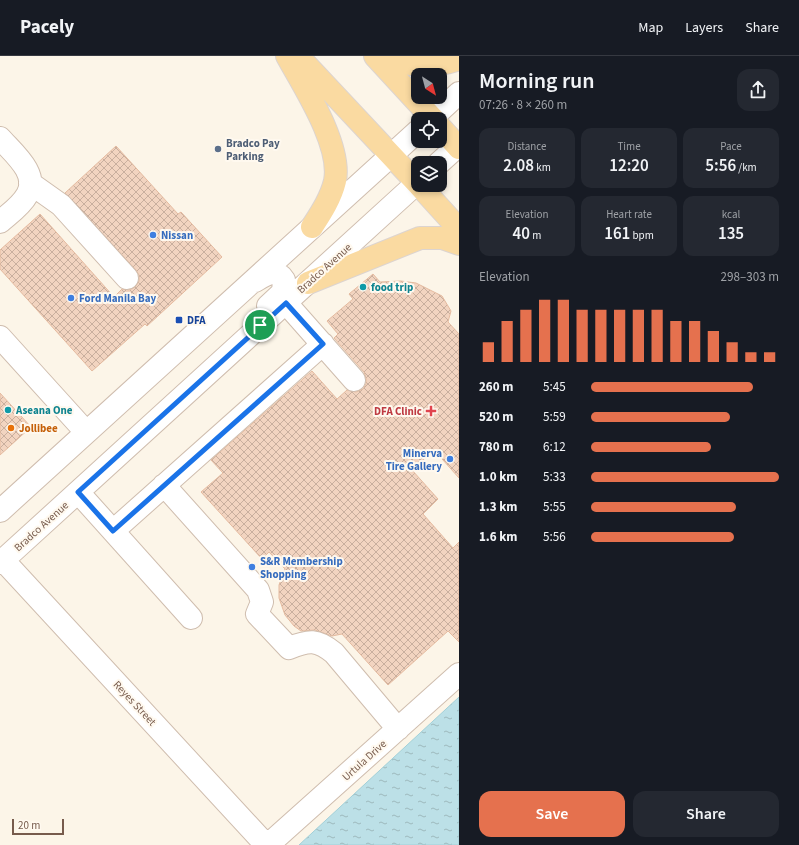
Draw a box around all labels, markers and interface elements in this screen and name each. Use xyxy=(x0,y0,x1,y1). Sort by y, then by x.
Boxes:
text: Pacely xyxy=(20,14,74,41)
text: Map xyxy=(638,18,663,38)
text: Layers xyxy=(685,18,723,38)
text: Share xyxy=(745,18,779,38)
text: Morning run xyxy=(479,65,595,97)
north arrow xyxy=(411,68,447,104)
map controls xyxy=(411,68,447,192)
button: share xyxy=(737,69,779,111)
text: 07:26 · 8 × 260 m xyxy=(479,96,567,114)
button: locate xyxy=(411,112,447,148)
place label: Bradco Pay Parking xyxy=(226,136,280,164)
text: Distance xyxy=(507,139,547,154)
text: Time xyxy=(617,139,641,154)
text: Pace xyxy=(720,139,742,154)
marker: Bradco Pay Parking xyxy=(213,144,223,154)
text: 2.08 xyxy=(503,154,534,178)
text: 12:20 xyxy=(609,154,649,178)
text: 5:56 xyxy=(705,154,736,178)
button: layers xyxy=(411,156,447,192)
text: km xyxy=(534,160,551,175)
text: /km xyxy=(736,160,757,175)
text: Elevation xyxy=(506,207,548,222)
text: Heart rate xyxy=(606,207,652,222)
text: kcal xyxy=(722,207,740,222)
text: 40 xyxy=(513,222,530,246)
text: 161 xyxy=(604,222,630,246)
text: 135 xyxy=(718,222,744,246)
place label: Nissan xyxy=(161,228,193,243)
text: m xyxy=(530,228,541,243)
text: bpm xyxy=(630,228,654,243)
marker: Nissan xyxy=(148,230,158,240)
street label: Bradco Avenue xyxy=(294,240,355,297)
text: Elevation xyxy=(479,268,530,286)
text: 298–303 m xyxy=(721,268,779,286)
place label: food trip xyxy=(371,280,413,295)
marker: food trip xyxy=(358,282,368,292)
place label: Ford Manila Bay xyxy=(79,291,157,306)
marker: Ford Manila Bay xyxy=(66,293,76,303)
pin xyxy=(243,308,277,342)
place label: DFA xyxy=(187,313,206,328)
icon: arrive xyxy=(249,314,271,336)
marker: DFA xyxy=(174,315,184,325)
text: 260 m xyxy=(479,378,513,396)
text: 5:45 xyxy=(543,378,566,396)
place label: Aseana One xyxy=(15,403,73,418)
place label: DFA Clinic xyxy=(374,404,422,419)
marker: Aseana One xyxy=(3,405,13,415)
marker: DFA Clinic xyxy=(425,405,437,417)
text: 520 m xyxy=(479,408,513,426)
text: 5:59 xyxy=(543,408,566,426)
place label: Jollibee xyxy=(19,421,58,436)
marker: Jollibee xyxy=(6,423,16,433)
text: 780 m xyxy=(479,438,513,456)
text: 6:12 xyxy=(543,438,566,456)
place label: Minerva Tire Gallery xyxy=(386,446,442,474)
marker: Minerva Tire Gallery xyxy=(445,454,455,464)
text: 1.0 km xyxy=(479,468,518,486)
text: 5:33 xyxy=(543,468,566,486)
street label: Bradco Avenue xyxy=(11,498,72,555)
text: 1.3 km xyxy=(479,498,518,516)
text: 5:55 xyxy=(543,498,566,516)
text: 1.6 km xyxy=(479,528,518,546)
text: 5:56 xyxy=(543,528,566,546)
place label: S&R Membership Shopping xyxy=(260,554,343,582)
marker: S&R Membership Shopping xyxy=(247,562,257,572)
street label: Reyes Street xyxy=(110,678,160,729)
street label: Urtula Drive xyxy=(339,736,390,784)
button: Save xyxy=(479,791,625,837)
button: Share xyxy=(633,791,779,837)
scale bar xyxy=(12,817,64,836)
text: 20 m xyxy=(18,818,40,833)

